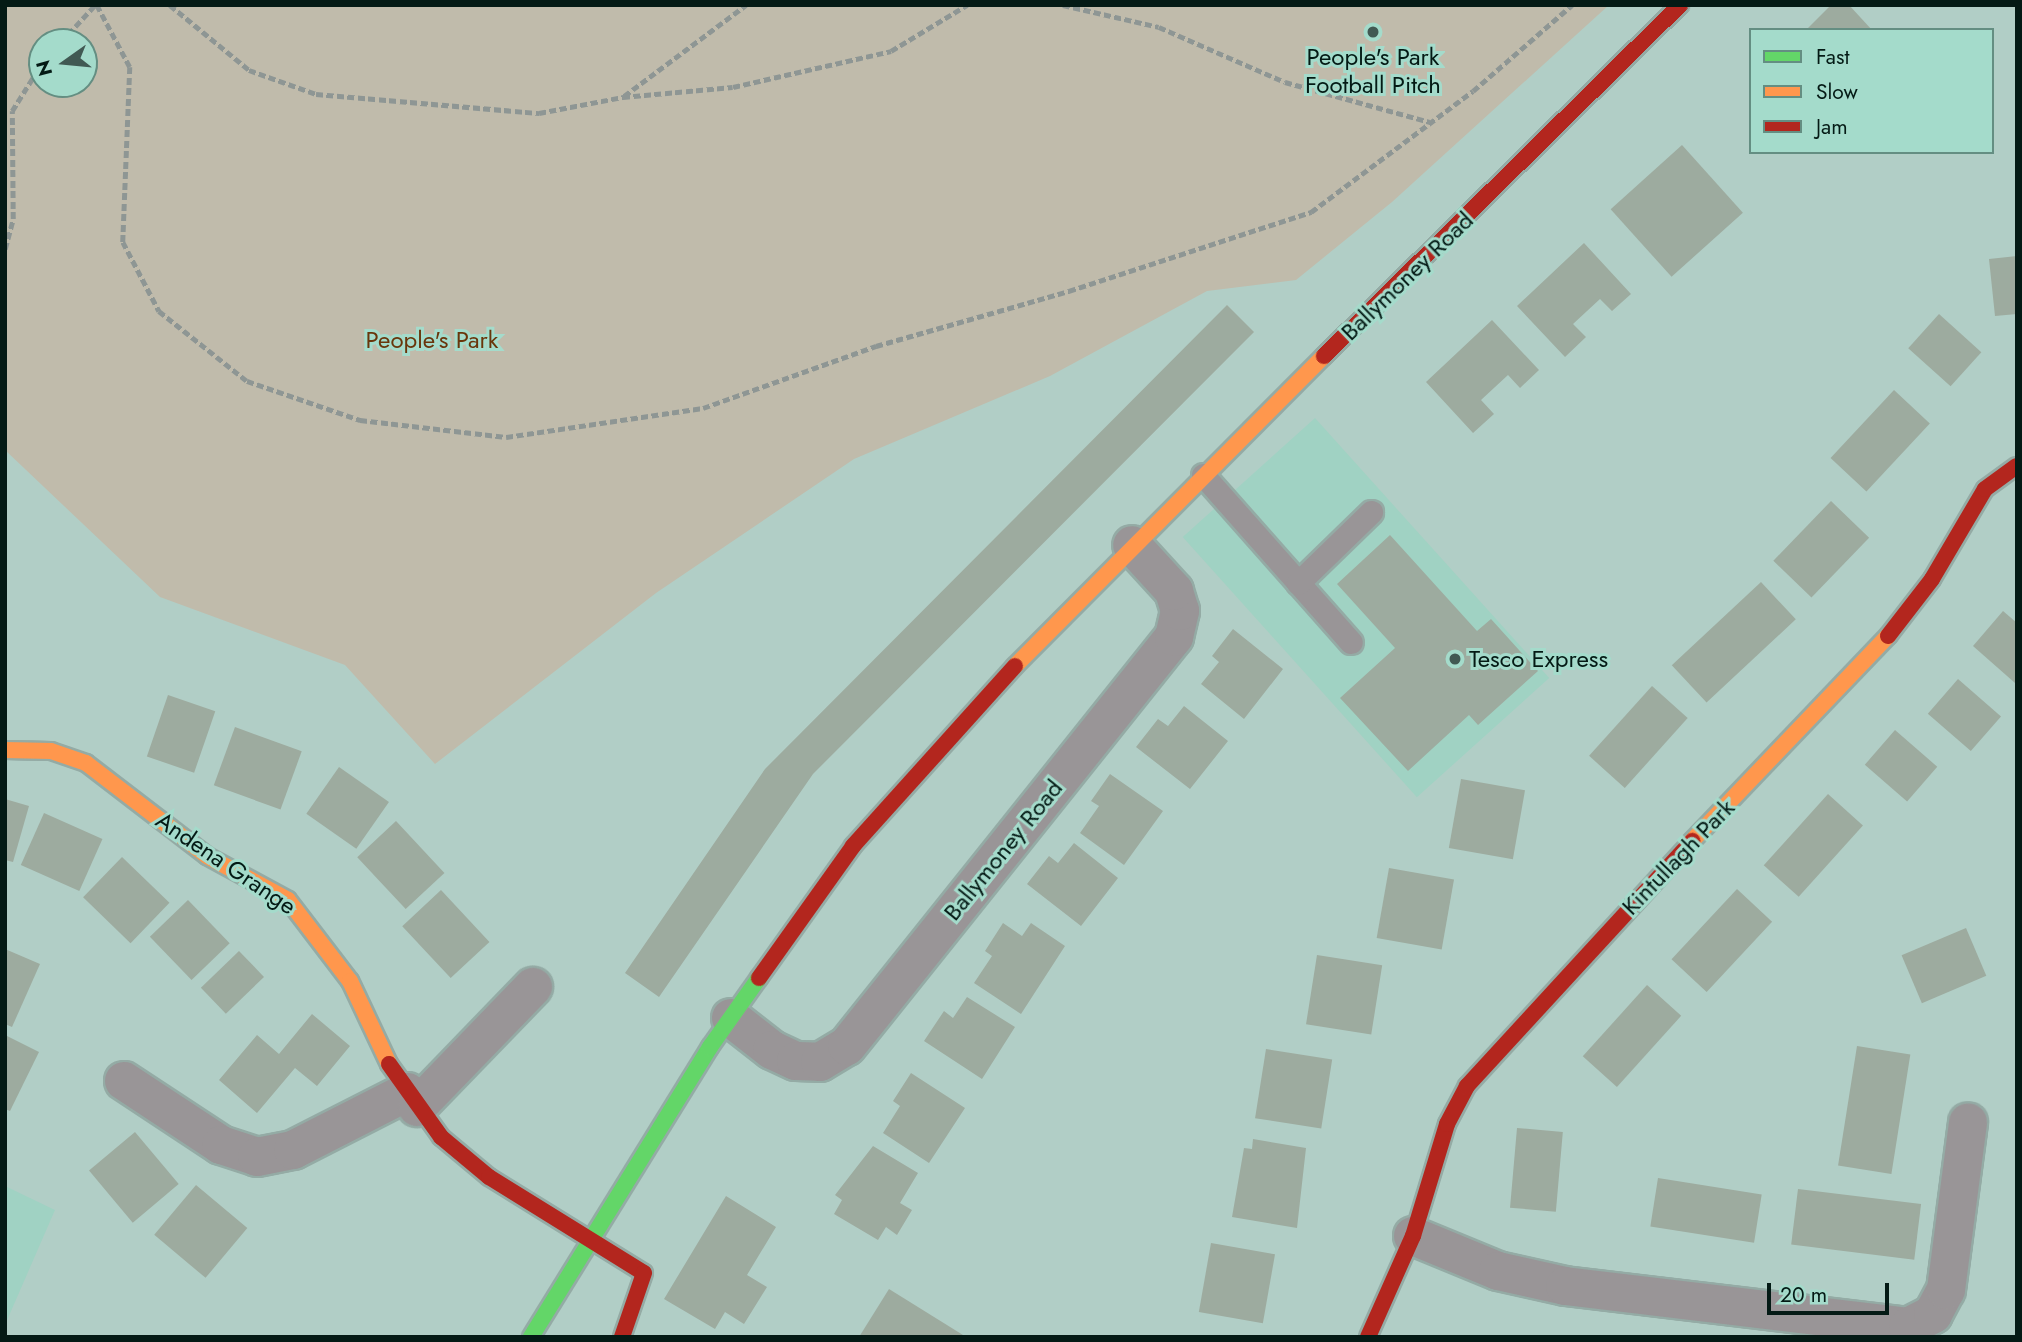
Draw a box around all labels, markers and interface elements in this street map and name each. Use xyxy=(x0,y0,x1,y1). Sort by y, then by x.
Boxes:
marker: People's Park Football Pitch xyxy=(1365,24,1381,40)
north arrow xyxy=(28,28,98,98)
legend xyxy=(1749,28,1994,154)
text: Fast xyxy=(1816,42,1849,72)
place label: People's Park Football Pitch xyxy=(1305,43,1441,99)
text: N xyxy=(29,57,59,79)
text: Slow xyxy=(1816,77,1858,107)
text: Jam xyxy=(1816,112,1848,142)
street label: Ballymoney Road xyxy=(1335,206,1479,346)
park label: People's Park xyxy=(366,326,498,354)
place label: Tesco Express xyxy=(1469,645,1608,673)
marker: Tesco Express xyxy=(1447,651,1463,667)
street label: Ballymoney Road xyxy=(938,774,1068,926)
street label: Kintullagh Park xyxy=(1616,793,1740,921)
street label: Andena Grange xyxy=(150,806,302,920)
scale bar xyxy=(1770,1268,1892,1312)
text: 20 m xyxy=(1780,1280,1827,1310)

